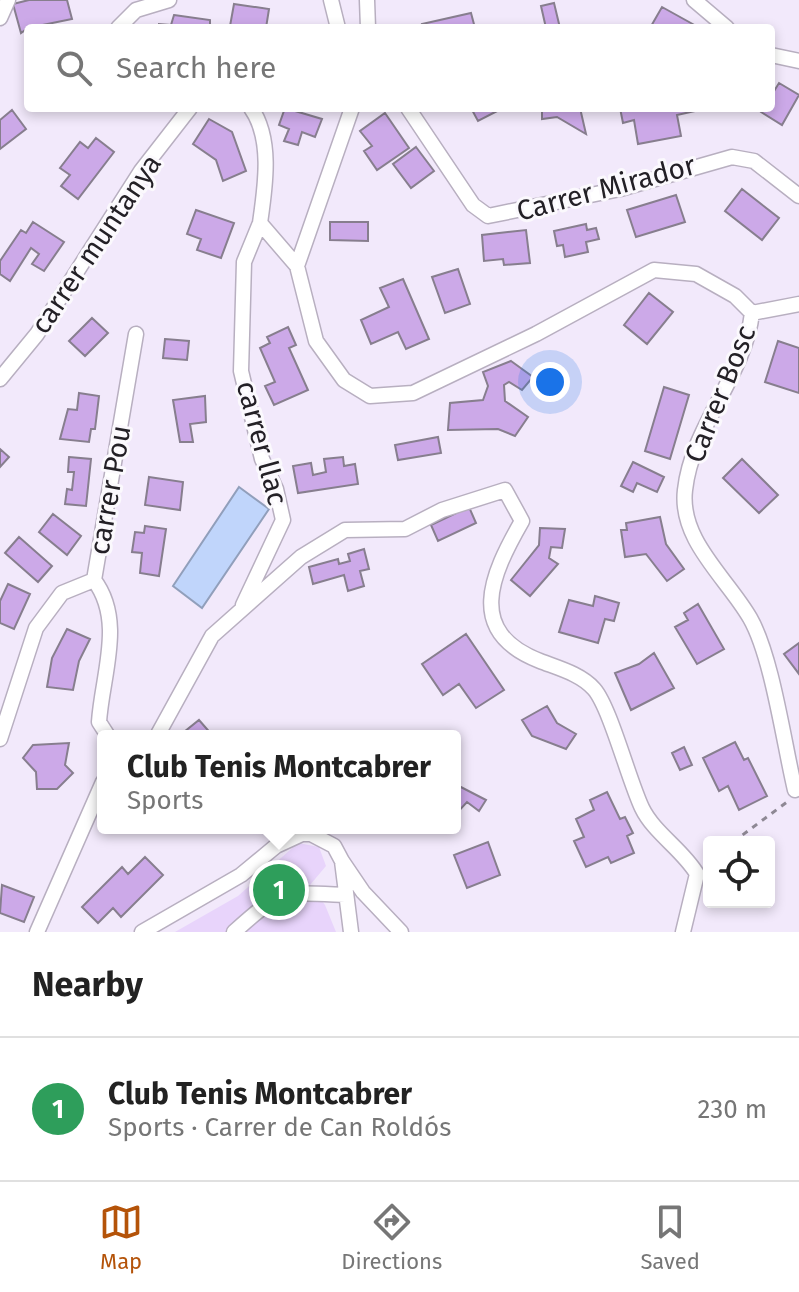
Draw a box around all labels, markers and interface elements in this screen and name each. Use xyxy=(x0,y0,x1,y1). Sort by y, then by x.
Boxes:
search box xyxy=(24,24,775,112)
icon: search xyxy=(52,46,96,90)
text: Search here xyxy=(116,50,276,86)
street label: carrer muntanya xyxy=(24,148,168,340)
street label: Carrer Mirador xyxy=(513,148,699,228)
street label: Carrer Bosc xyxy=(678,321,762,467)
your location xyxy=(530,362,570,402)
street label: carrer llac xyxy=(230,377,294,509)
street label: carrer Pou xyxy=(82,423,138,557)
popup xyxy=(97,730,461,834)
text: Club Tenis Montcabrer xyxy=(127,749,431,785)
text: Sports xyxy=(127,785,203,816)
map controls xyxy=(703,836,775,908)
button: locate xyxy=(703,836,775,908)
pin: 1 xyxy=(253,860,305,920)
text: Nearby xyxy=(32,964,143,1005)
text: Club Tenis Montcabrer xyxy=(108,1076,412,1112)
text: 1 xyxy=(52,1094,64,1125)
text: 230 m xyxy=(698,1094,767,1125)
text: Sports · Carrer de Can Roldós xyxy=(108,1112,451,1143)
tab: Map xyxy=(99,1200,143,1275)
tab: Directions xyxy=(341,1200,442,1275)
tab: Saved xyxy=(640,1200,700,1275)

